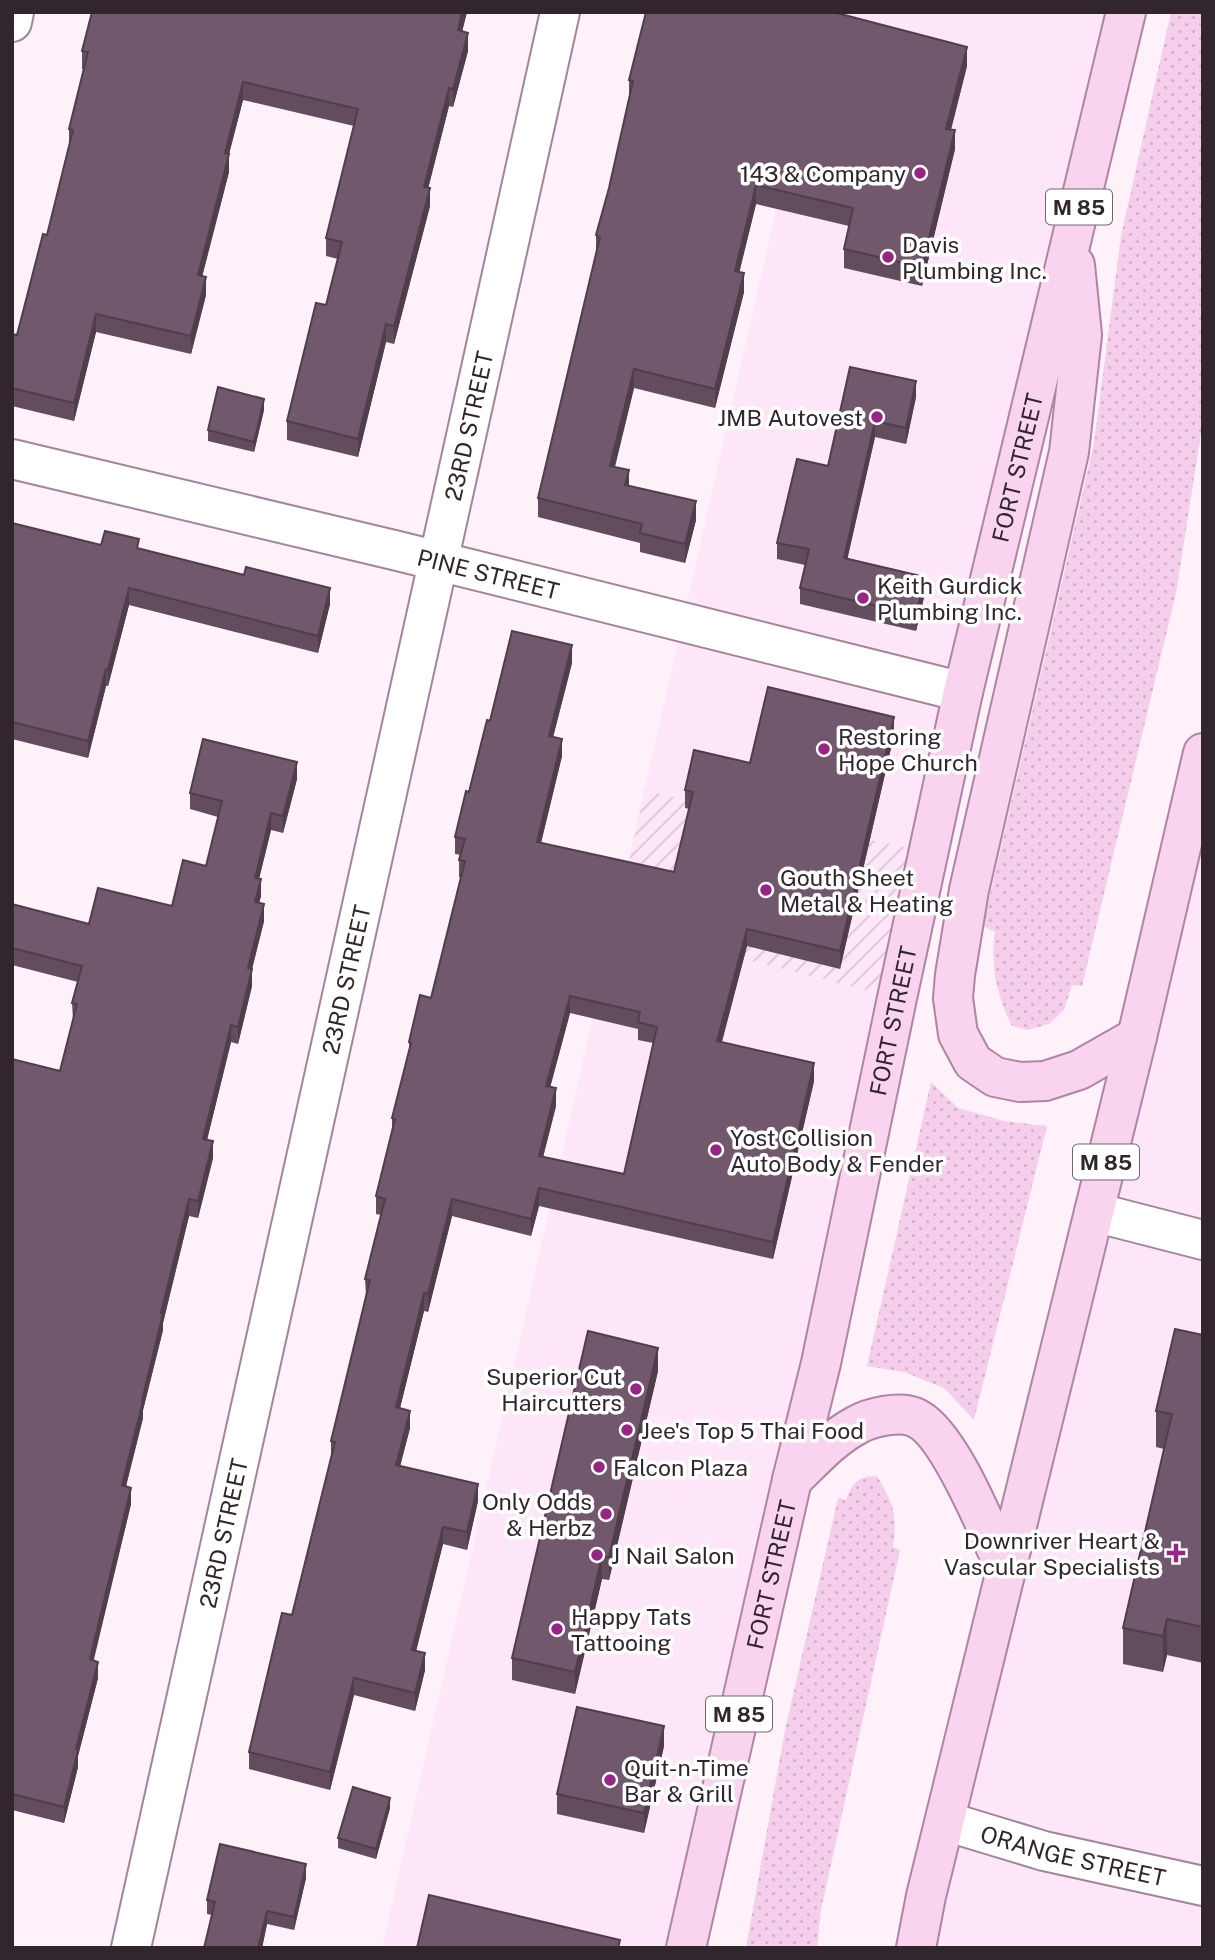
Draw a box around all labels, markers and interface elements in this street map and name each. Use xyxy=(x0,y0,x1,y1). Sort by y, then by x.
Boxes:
place label: 143 & Company xyxy=(740,160,906,187)
marker: 143 & Company xyxy=(912,165,928,181)
road number: M 85 xyxy=(1046,190,1112,224)
place label: Davis Plumbing Inc. xyxy=(902,231,1047,284)
marker: Davis Plumbing Inc. xyxy=(880,249,896,265)
street label: 23RD STREET xyxy=(439,348,498,503)
street label: FORT STREET xyxy=(986,390,1048,545)
place label: JMB Autovest xyxy=(717,404,863,431)
marker: JMB Autovest xyxy=(869,409,885,425)
street label: PINE STREET xyxy=(415,543,563,604)
place label: Keith Gurdick Plumbing Inc. xyxy=(877,572,1023,625)
marker: Keith Gurdick Plumbing Inc. xyxy=(855,590,871,606)
place label: Restoring Hope Church xyxy=(838,723,978,776)
marker: Restoring Hope Church xyxy=(816,741,832,757)
place label: Gouth Sheet Metal & Heating xyxy=(780,864,954,917)
marker: Gouth Sheet Metal & Heating xyxy=(758,882,774,898)
street label: 23RD STREET xyxy=(316,902,375,1057)
street label: FORT STREET xyxy=(864,943,921,1098)
place label: Yost Collision Auto Body & Fender xyxy=(730,1124,944,1177)
marker: Yost Collision Auto Body & Fender xyxy=(708,1142,724,1158)
road number: M 85 xyxy=(1073,1144,1139,1180)
place label: Superior Cut Haircutters xyxy=(486,1363,622,1416)
marker: Superior Cut Haircutters xyxy=(628,1381,644,1397)
place label: Jee's Top 5 Thai Food xyxy=(641,1417,864,1444)
marker: Jee's Top 5 Thai Food xyxy=(619,1422,635,1438)
place label: Falcon Plaza xyxy=(613,1454,748,1481)
street label: 23RD STREET xyxy=(193,1455,253,1610)
marker: Falcon Plaza xyxy=(591,1459,607,1475)
place label: Only Odds & Herbz xyxy=(482,1488,592,1541)
street label: FORT STREET xyxy=(741,1497,801,1652)
marker: Only Odds & Herbz xyxy=(598,1506,614,1522)
place label: Downriver Heart & Vascular Specialists xyxy=(944,1527,1160,1580)
place label: J Nail Salon xyxy=(611,1542,735,1569)
marker: Downriver Heart & Vascular Specialists xyxy=(1166,1543,1186,1563)
marker: J Nail Salon xyxy=(589,1547,605,1563)
place label: Happy Tats Tattooing xyxy=(571,1603,691,1656)
marker: Happy Tats Tattooing xyxy=(549,1621,565,1637)
road number: M 85 xyxy=(706,1696,772,1732)
place label: Quit-n-Time Bar & Grill xyxy=(624,1754,749,1807)
marker: Quit-n-Time Bar & Grill xyxy=(602,1772,618,1788)
street label: ORANGE STREET xyxy=(977,1819,1169,1891)

